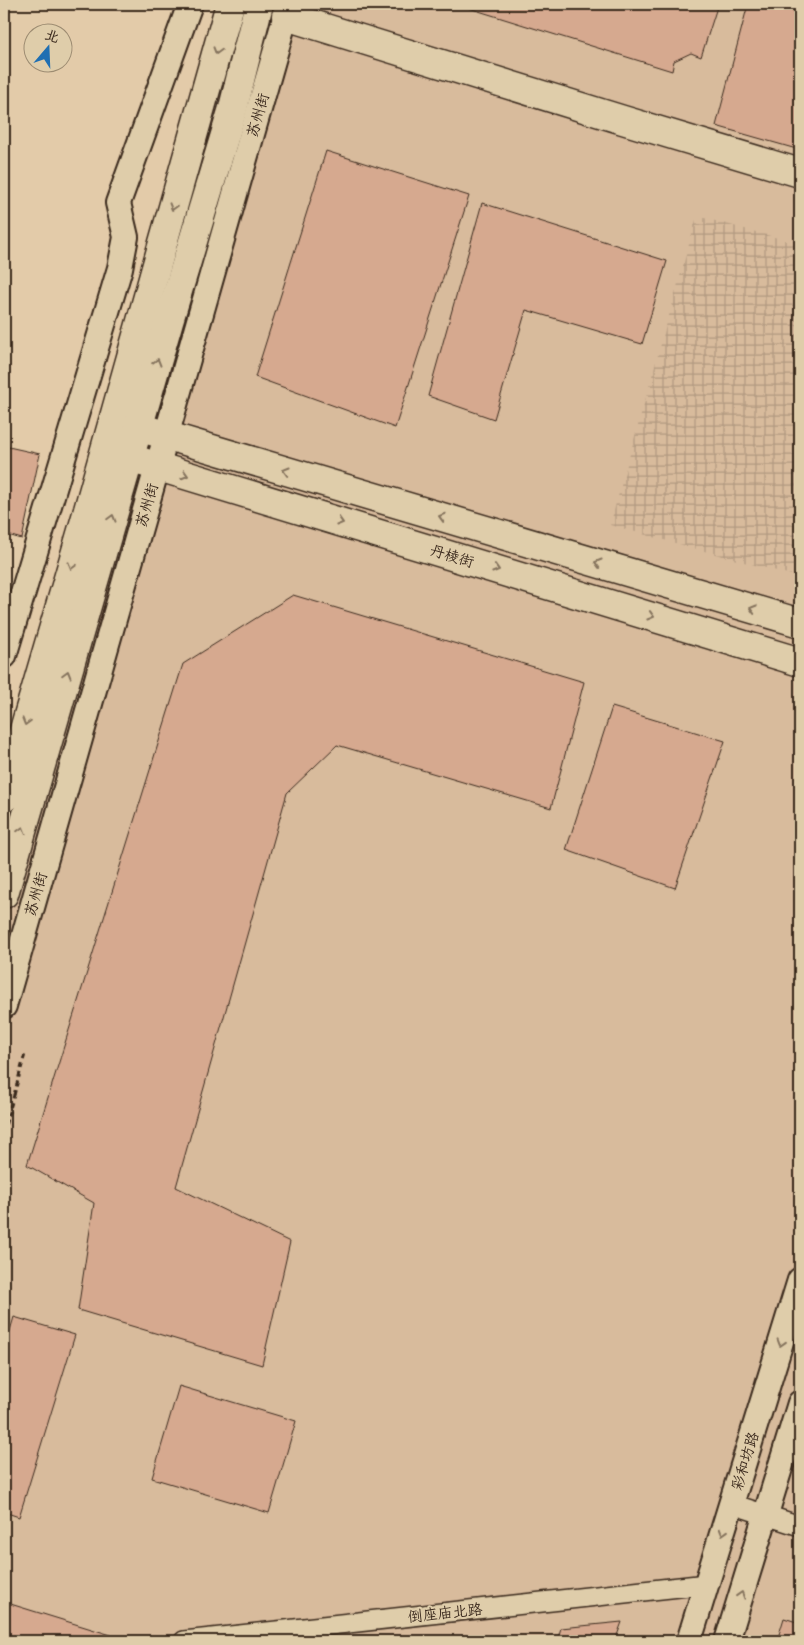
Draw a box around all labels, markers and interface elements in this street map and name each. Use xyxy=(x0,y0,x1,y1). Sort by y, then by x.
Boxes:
north arrow xyxy=(22,22,72,72)
text: 北 xyxy=(42,23,62,47)
one-way arrow xyxy=(212,46,223,55)
street label: 苏州街 xyxy=(239,90,274,139)
one-way arrow xyxy=(168,203,179,212)
one-way arrow xyxy=(152,358,162,366)
one-way arrow xyxy=(282,466,291,476)
one-way arrow xyxy=(180,469,188,479)
street label: 苏州街 xyxy=(128,480,163,529)
one-way arrow xyxy=(438,512,446,522)
one-way arrow xyxy=(107,514,117,523)
one-way arrow xyxy=(336,517,344,527)
street label: 丹棱街 xyxy=(428,537,477,572)
one-way arrow xyxy=(594,558,602,568)
one-way arrow xyxy=(67,561,77,569)
one-way arrow xyxy=(491,564,499,574)
one-way arrow xyxy=(750,604,758,614)
one-way arrow xyxy=(647,611,655,621)
one-way arrow xyxy=(62,670,72,679)
one-way arrow xyxy=(22,717,32,725)
one-way arrow xyxy=(17,827,27,835)
street label: 苏州街 xyxy=(17,869,52,918)
one-way arrow xyxy=(776,1339,786,1347)
street label: 彩和坊路 xyxy=(724,1429,763,1493)
one-way arrow xyxy=(718,1528,728,1536)
one-way arrow xyxy=(736,1591,746,1599)
street label: 倒座庙北路 xyxy=(406,1596,483,1627)

